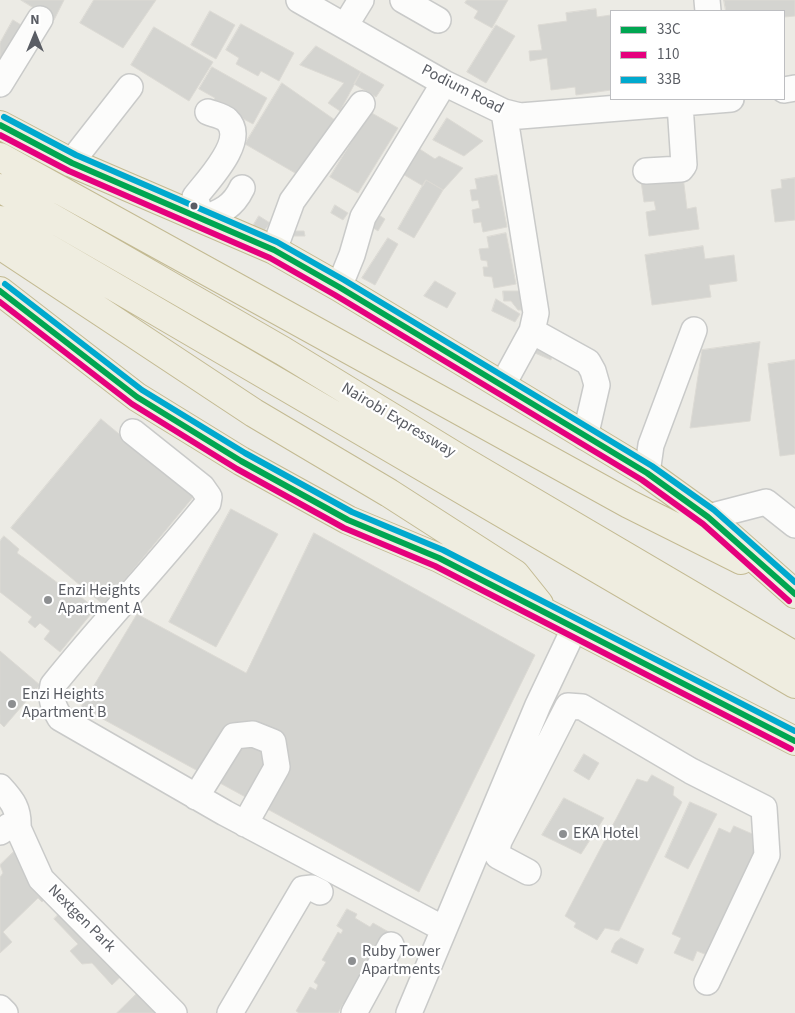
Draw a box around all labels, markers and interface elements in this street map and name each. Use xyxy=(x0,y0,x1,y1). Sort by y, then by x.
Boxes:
north arrow xyxy=(10,10,60,60)
text: N xyxy=(30,10,40,30)
legend xyxy=(610,10,785,100)
text: 33C xyxy=(657,19,680,40)
text: 110 xyxy=(657,44,679,65)
street label: Podium Road xyxy=(418,61,506,119)
text: 33B xyxy=(657,69,681,90)
unlabelled marker xyxy=(189,201,199,211)
street label: Nairobi Expressway xyxy=(337,379,459,463)
place label: Enzi Heights Apartment A xyxy=(58,581,142,619)
marker: Enzi Heights Apartment A xyxy=(42,594,54,606)
place label: Enzi Heights Apartment B xyxy=(22,685,106,723)
marker: Enzi Heights Apartment B xyxy=(6,698,18,710)
place label: EKA Hotel xyxy=(573,824,638,844)
marker: EKA Hotel xyxy=(557,828,569,840)
street label: Nextgen Park xyxy=(43,881,119,957)
place label: Ruby Tower Apartments xyxy=(362,942,440,980)
marker: Ruby Tower Apartments xyxy=(346,955,358,967)

